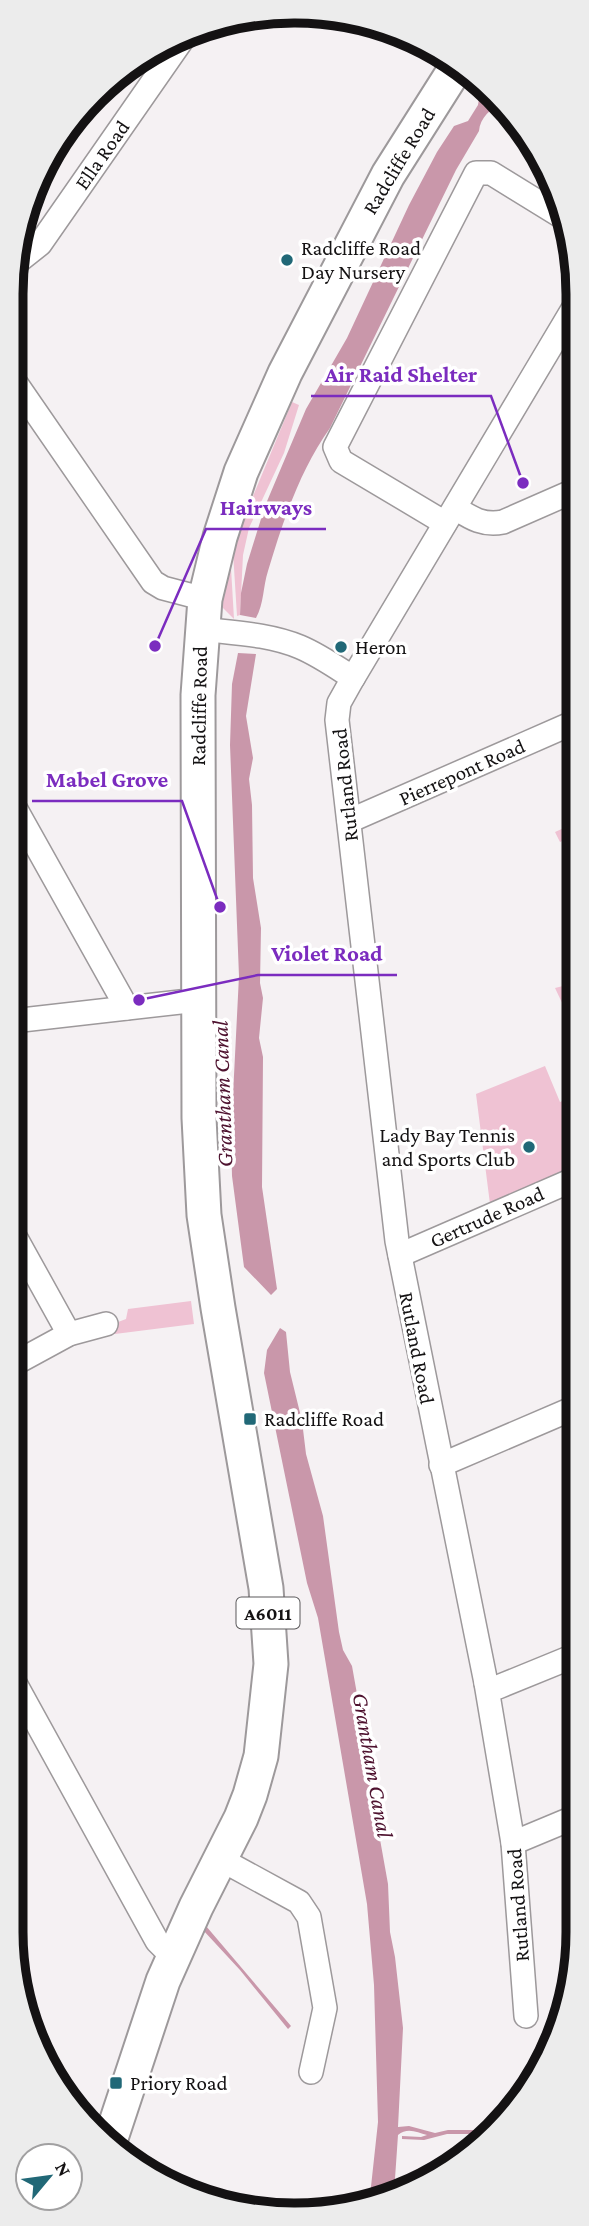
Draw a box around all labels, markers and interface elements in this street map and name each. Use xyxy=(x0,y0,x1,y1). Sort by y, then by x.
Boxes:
street label: Radcliffe Road xyxy=(358,103,440,219)
street label: Ella Road xyxy=(70,116,134,194)
place label: Radcliffe Road Day Nursery xyxy=(301,236,421,284)
marker: Radcliffe Road Day Nursery xyxy=(279,252,295,268)
callout: Air Raid Shelter xyxy=(311,352,491,396)
text: Air Raid Shelter xyxy=(324,361,477,387)
callout: Hairways xyxy=(206,485,326,529)
text: Hairways xyxy=(220,494,312,520)
place label: Heron xyxy=(355,635,407,659)
marker: Heron xyxy=(333,639,349,655)
street label: Radcliffe Road xyxy=(186,646,212,766)
street label: Rutland Road xyxy=(327,727,363,843)
street label: Pierrepont Road xyxy=(395,734,529,810)
callout: Mabel Grove xyxy=(32,757,182,801)
text: Mabel Grove xyxy=(46,766,168,792)
callout: Violet Road xyxy=(258,931,397,975)
text: Violet Road xyxy=(270,940,383,966)
water label: Grantham Canal xyxy=(206,1020,238,1168)
place label: Lady Bay Tennis and Sports Club xyxy=(379,1123,515,1171)
marker: Lady Bay Tennis and Sports Club xyxy=(521,1139,537,1155)
street label: Gertrude Road xyxy=(426,1181,548,1253)
street label: Rutland Road xyxy=(394,1290,440,1406)
place label: Radcliffe Road xyxy=(264,1407,384,1431)
marker: Radcliffe Road xyxy=(242,1411,258,1427)
road number: A6011 xyxy=(236,1597,300,1628)
water label: Grantham Canal xyxy=(347,1690,399,1840)
street label: Rutland Road xyxy=(502,1848,534,1962)
place label: Priory Road xyxy=(130,2071,228,2095)
marker: Priory Road xyxy=(108,2075,124,2091)
north arrow xyxy=(14,2142,84,2212)
text: N xyxy=(51,2158,76,2180)

